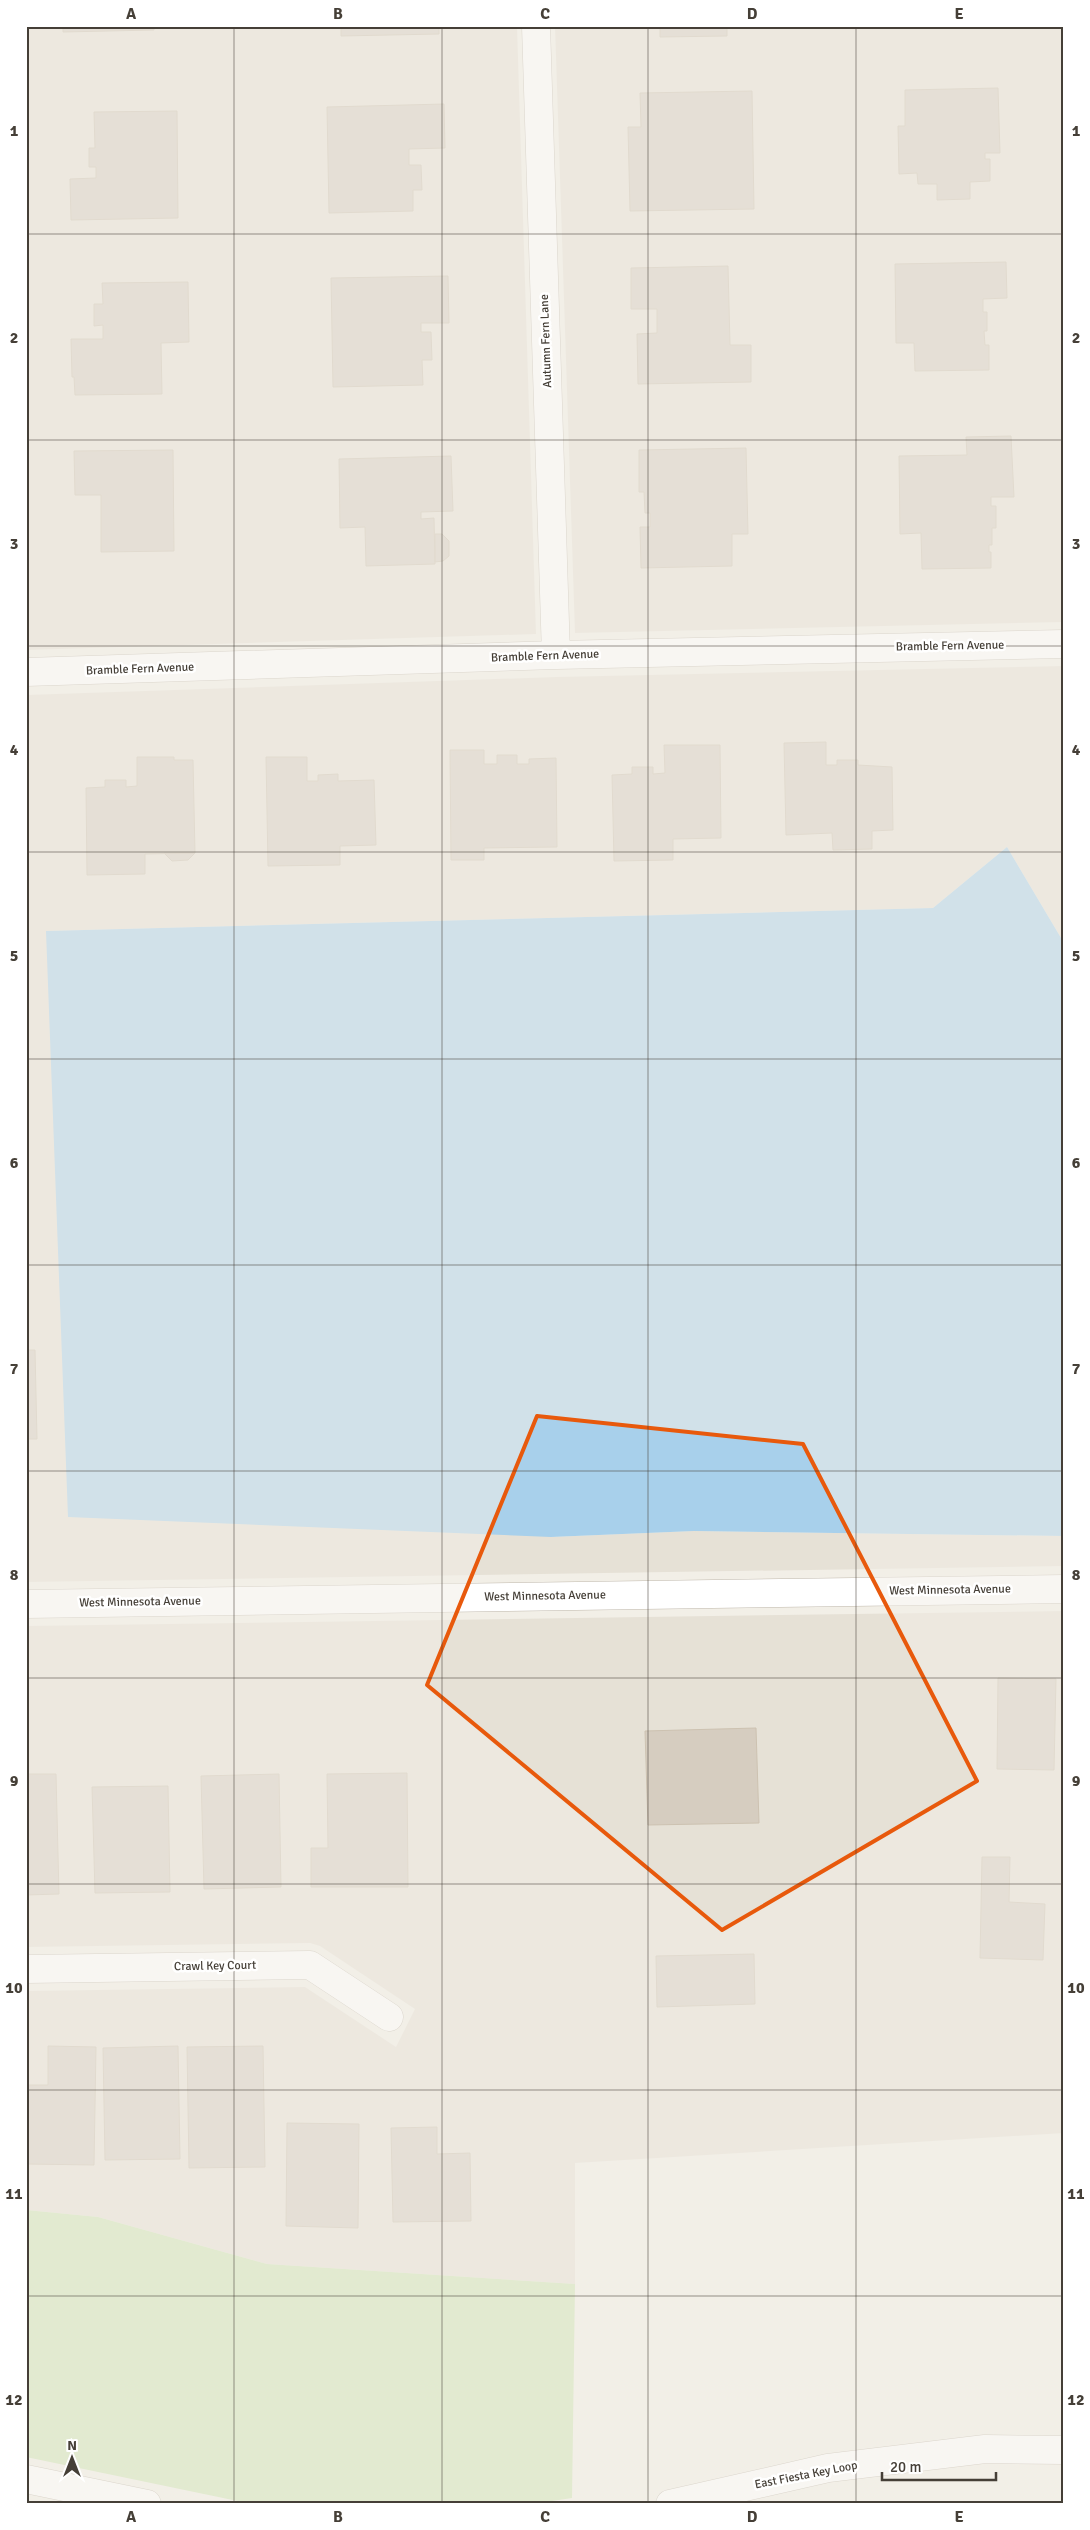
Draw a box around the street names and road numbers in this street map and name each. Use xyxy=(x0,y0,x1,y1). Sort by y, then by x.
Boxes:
street label: Autumn Fern Lane xyxy=(537,294,555,388)
street label: Bramble Fern Avenue xyxy=(896,638,1004,654)
street label: Bramble Fern Avenue xyxy=(491,647,599,665)
street label: Bramble Fern Avenue xyxy=(86,660,194,678)
street label: West Minnesota Avenue xyxy=(889,1581,1011,1599)
street label: West Minnesota Avenue xyxy=(484,1587,606,1605)
street label: West Minnesota Avenue xyxy=(79,1593,201,1611)
street label: Crawl Key Court xyxy=(174,1958,256,1974)
street label: East Fiesta Key Loop xyxy=(753,2458,859,2492)

